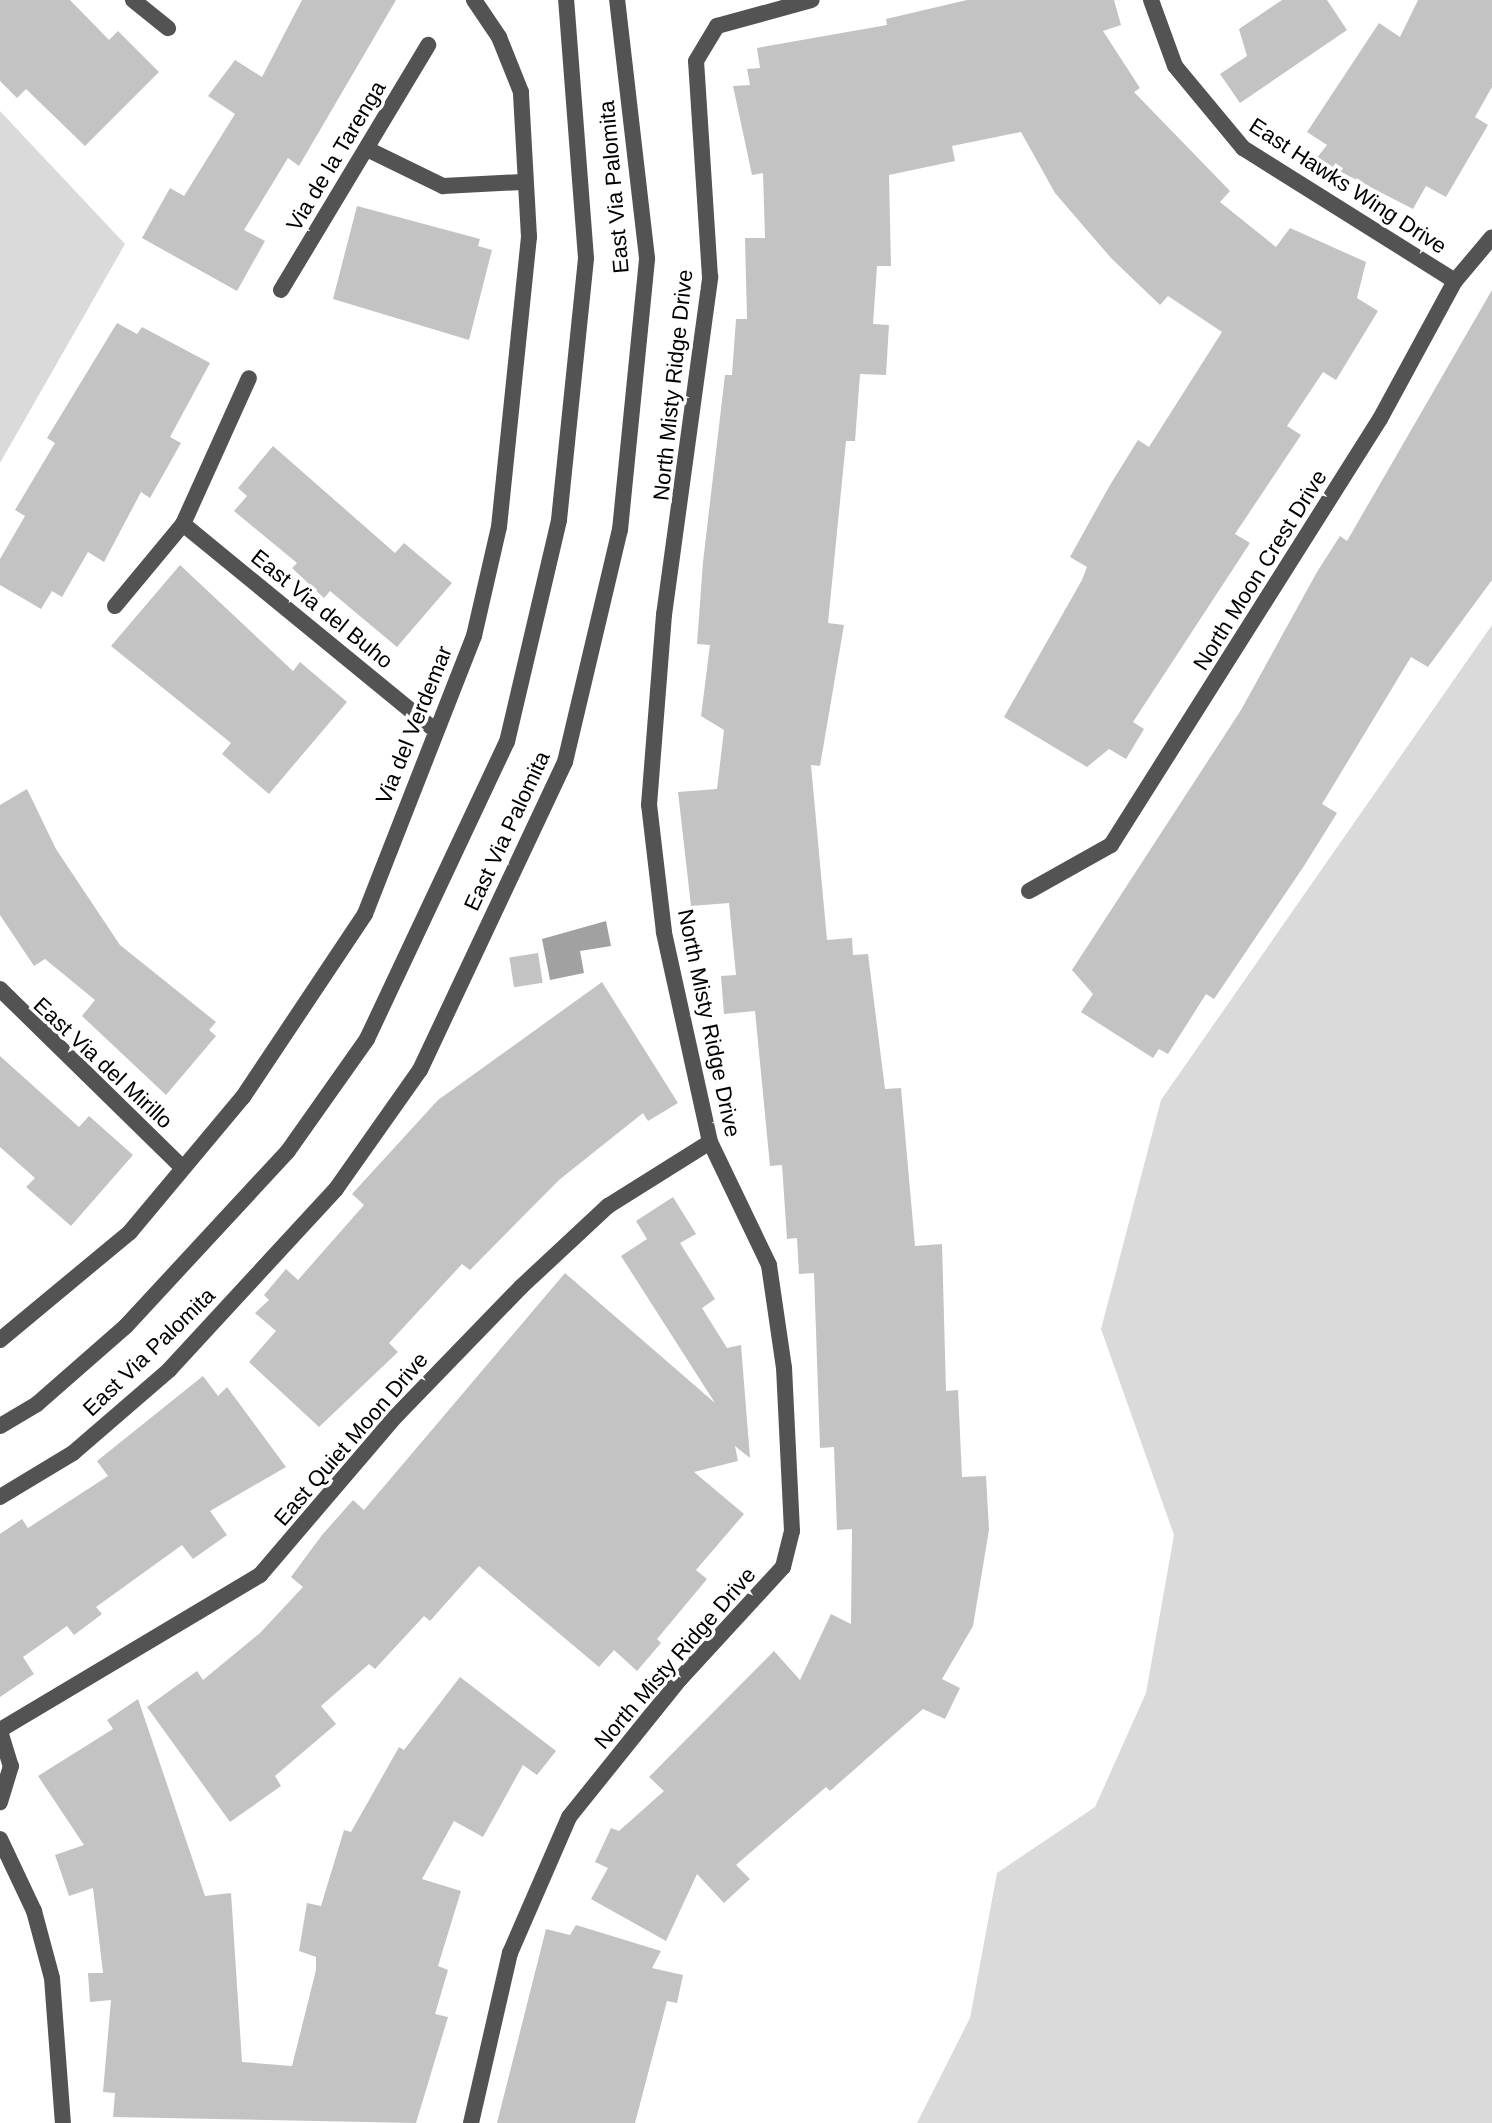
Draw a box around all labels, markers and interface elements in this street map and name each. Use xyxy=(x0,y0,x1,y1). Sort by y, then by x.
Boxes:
street label: Via de la Tarenga xyxy=(281,76,391,236)
street label: East Via Palomita xyxy=(593,100,635,274)
street label: East Hawks Wing Drive xyxy=(1244,112,1452,260)
street label: North Misty Ridge Drive xyxy=(648,268,698,502)
street label: North Moon Crest Drive xyxy=(1188,465,1332,675)
street label: East Via del Buho xyxy=(246,544,398,674)
street label: Via del Verdemar xyxy=(370,642,458,808)
street label: East Via Palomita xyxy=(458,747,556,915)
street label: North Misty Ridge Drive xyxy=(672,907,746,1139)
street label: East Via del Mirillo xyxy=(28,992,178,1134)
street label: East Via Palomita xyxy=(78,1282,220,1422)
street label: East Quiet Moon Drive xyxy=(268,1347,434,1531)
street label: North Misty Ridge Drive xyxy=(589,1562,761,1754)

